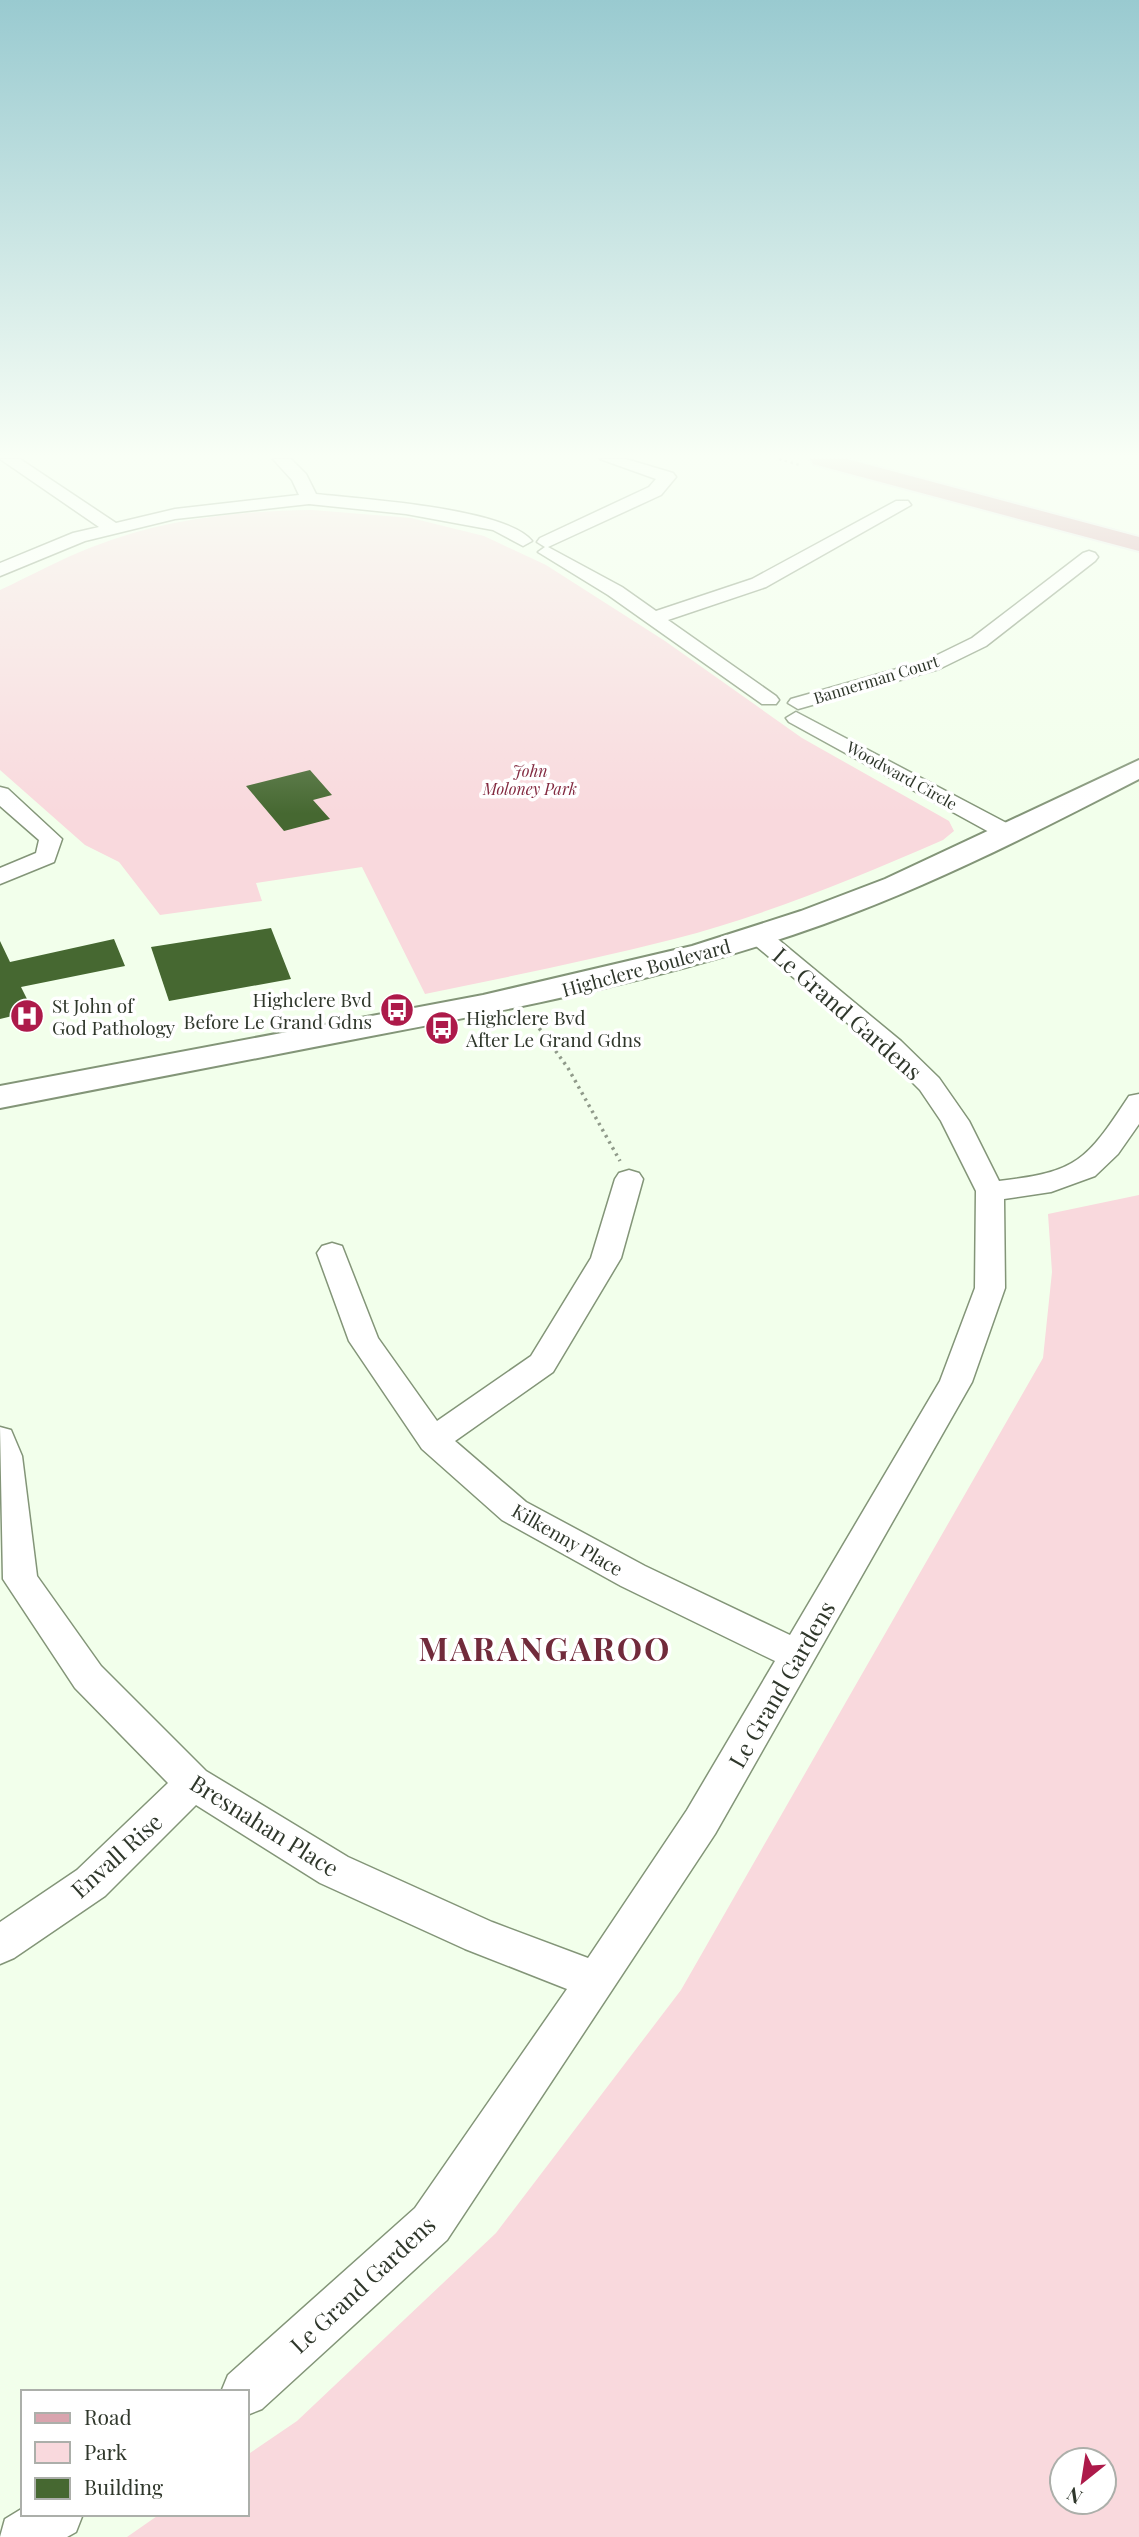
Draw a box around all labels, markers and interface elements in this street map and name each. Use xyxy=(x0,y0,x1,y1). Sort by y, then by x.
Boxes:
street label: Bannerman Court xyxy=(811,650,941,708)
street label: Woodward Circle xyxy=(842,735,961,814)
park label: John Moloney Park xyxy=(482,760,577,799)
street label: Highclere Boulevard xyxy=(559,932,733,1002)
street label: Le Grand Gardens xyxy=(767,940,929,1086)
place label: Highclere Bvd Before Le Grand Gdns xyxy=(184,986,372,1034)
bus stop icon: Highclere Bvd Before Le Grand Gdns xyxy=(378,991,416,1029)
place label: St John of God Pathology xyxy=(52,992,176,1040)
hospital icon: St John of God Pathology xyxy=(8,997,46,1035)
place label: Highclere Bvd After Le Grand Gdns xyxy=(465,1004,642,1052)
bus stop icon: Highclere Bvd After Le Grand Gdns xyxy=(423,1009,461,1047)
street label: Kilkenny Place xyxy=(508,1497,628,1581)
street label: Le Grand Gardens xyxy=(721,1595,841,1773)
district label: MARANGAROO xyxy=(419,1626,672,1669)
street label: Bresnahan Place xyxy=(185,1767,345,1883)
street label: Envall Rise xyxy=(64,1806,168,1904)
street label: Le Grand Gardens xyxy=(283,2209,441,2359)
legend xyxy=(21,2390,248,2516)
text: Road xyxy=(84,2402,132,2430)
text: Park xyxy=(84,2437,128,2465)
north arrow xyxy=(1048,2446,1118,2516)
text: Building xyxy=(84,2472,163,2500)
text: N xyxy=(1061,2482,1086,2511)

